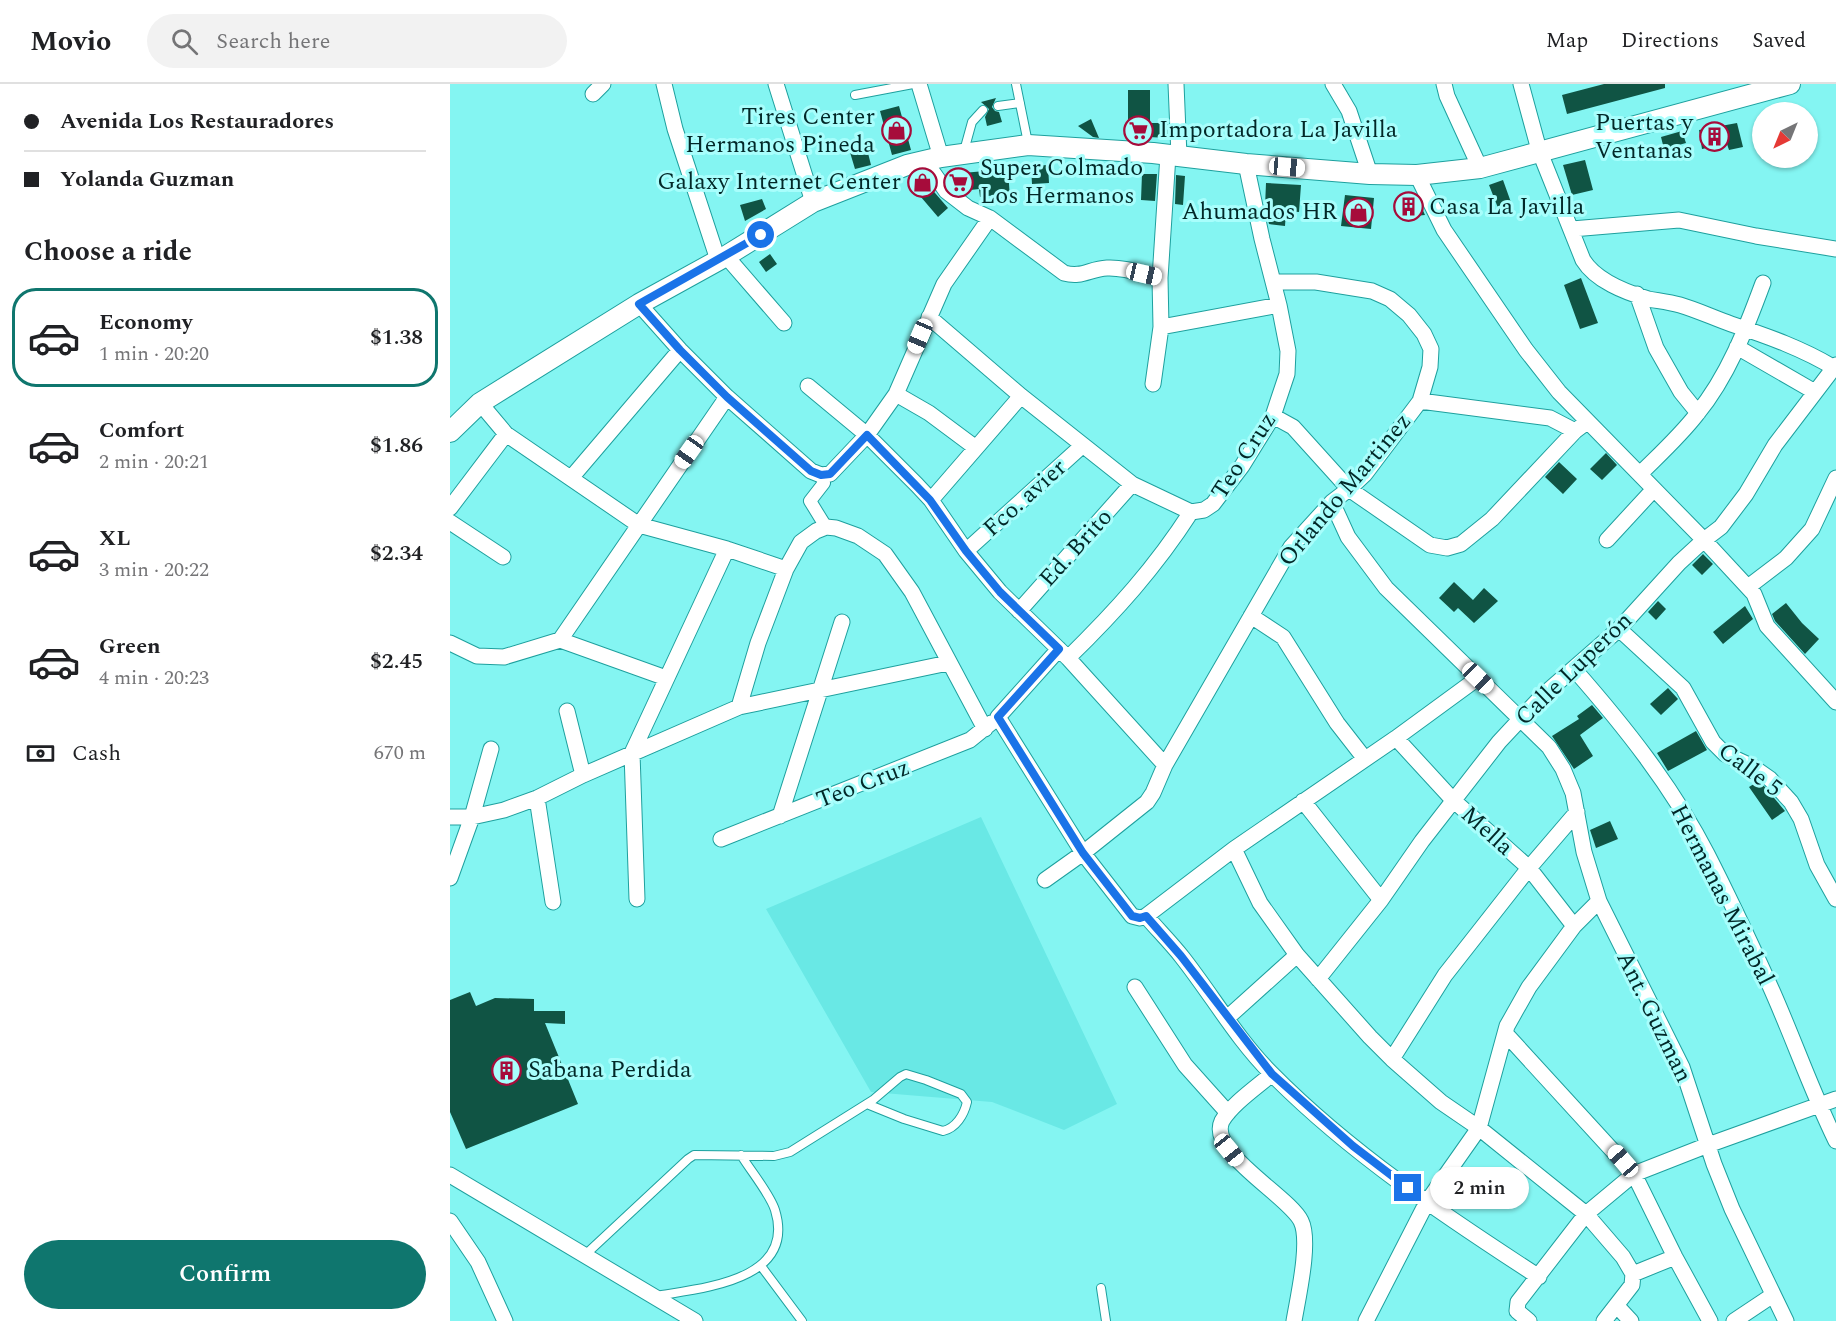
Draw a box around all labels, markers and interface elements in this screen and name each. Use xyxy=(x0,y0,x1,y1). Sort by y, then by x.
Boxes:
search box xyxy=(147,14,567,68)
text: Movio xyxy=(30,20,111,63)
icon: search xyxy=(168,25,201,58)
text: Search here xyxy=(216,25,330,58)
text: Map xyxy=(1546,25,1588,57)
text: Directions xyxy=(1621,25,1719,57)
text: Saved xyxy=(1752,25,1806,57)
place label: Tires Center Hermanos Pineda xyxy=(685,99,875,163)
north arrow xyxy=(1752,102,1818,168)
map controls xyxy=(1752,102,1818,168)
text: Avenida Los Restauradores xyxy=(60,105,334,138)
place label: Puertas y Ventanas xyxy=(1595,105,1694,169)
place label: Importadora La Javilla xyxy=(1159,112,1398,148)
supermarket icon: Importadora La Javilla xyxy=(1122,114,1154,146)
shop icon: Tires Center Hermanos Pineda xyxy=(880,115,912,147)
building icon: Puertas y Ventanas xyxy=(1698,121,1730,153)
place label: Super Colmado Los Hermanos xyxy=(980,150,1143,214)
car xyxy=(1268,156,1306,178)
text: Yolanda Guzman xyxy=(60,163,234,196)
place label: Galaxy Internet Center xyxy=(657,164,901,200)
shop icon: Galaxy Internet Center xyxy=(906,166,938,198)
supermarket icon: Super Colmado Los Hermanos xyxy=(943,166,975,198)
place label: Casa La Javilla xyxy=(1429,189,1585,225)
building icon: Casa La Javilla xyxy=(1392,191,1424,223)
place label: Ahumados HR xyxy=(1182,194,1337,230)
shop icon: Ahumados HR xyxy=(1342,196,1374,228)
route start xyxy=(747,221,774,248)
text: Choose a ride xyxy=(24,231,192,273)
car xyxy=(1124,261,1164,287)
text: Economy xyxy=(99,306,192,339)
icon: car xyxy=(27,311,81,365)
car xyxy=(905,316,935,356)
text: $1.38 xyxy=(370,321,423,354)
text: 1 min · 20:20 xyxy=(99,339,209,369)
street label: Teo Cruz xyxy=(1202,405,1286,507)
street label: Orlando Martinez xyxy=(1270,405,1420,575)
text: Comfort xyxy=(99,414,184,447)
icon: car xyxy=(27,419,81,473)
text: $1.86 xyxy=(370,429,423,462)
car xyxy=(671,432,707,472)
text: 2 min · 20:21 xyxy=(99,447,209,477)
street label: Fco. avier xyxy=(975,450,1075,546)
street label: Ed. Brito xyxy=(1031,501,1121,595)
text: XL xyxy=(99,522,130,555)
icon: car xyxy=(27,527,81,581)
text: $2.34 xyxy=(370,537,423,570)
text: 3 min · 20:22 xyxy=(99,555,209,585)
street label: Calle Luperón xyxy=(1507,604,1641,734)
text: Green xyxy=(99,630,161,663)
icon: car xyxy=(27,635,81,689)
text: $2.45 xyxy=(370,645,423,678)
car xyxy=(1459,659,1497,697)
text: 4 min · 20:23 xyxy=(99,663,209,693)
street label: Calle 5 xyxy=(1710,734,1790,806)
icon: cash xyxy=(24,737,57,770)
text: Cash xyxy=(72,737,121,770)
text: 670 m xyxy=(374,738,426,768)
street label: Teo Cruz xyxy=(811,750,915,818)
street label: Mella xyxy=(1452,797,1522,865)
street label: Hermanas Mirabal xyxy=(1661,798,1783,992)
street label: Ant. Guzman xyxy=(1607,945,1701,1089)
place label: Sabana Perdida xyxy=(528,1052,692,1088)
building icon: Sabana Perdida xyxy=(491,1054,523,1086)
car xyxy=(1211,1130,1247,1170)
car xyxy=(1604,1142,1642,1180)
callout: 2 min xyxy=(1429,1167,1528,1209)
text: 2 min xyxy=(1454,1173,1505,1203)
route end xyxy=(1394,1174,1421,1201)
button: Confirm xyxy=(24,1240,426,1309)

